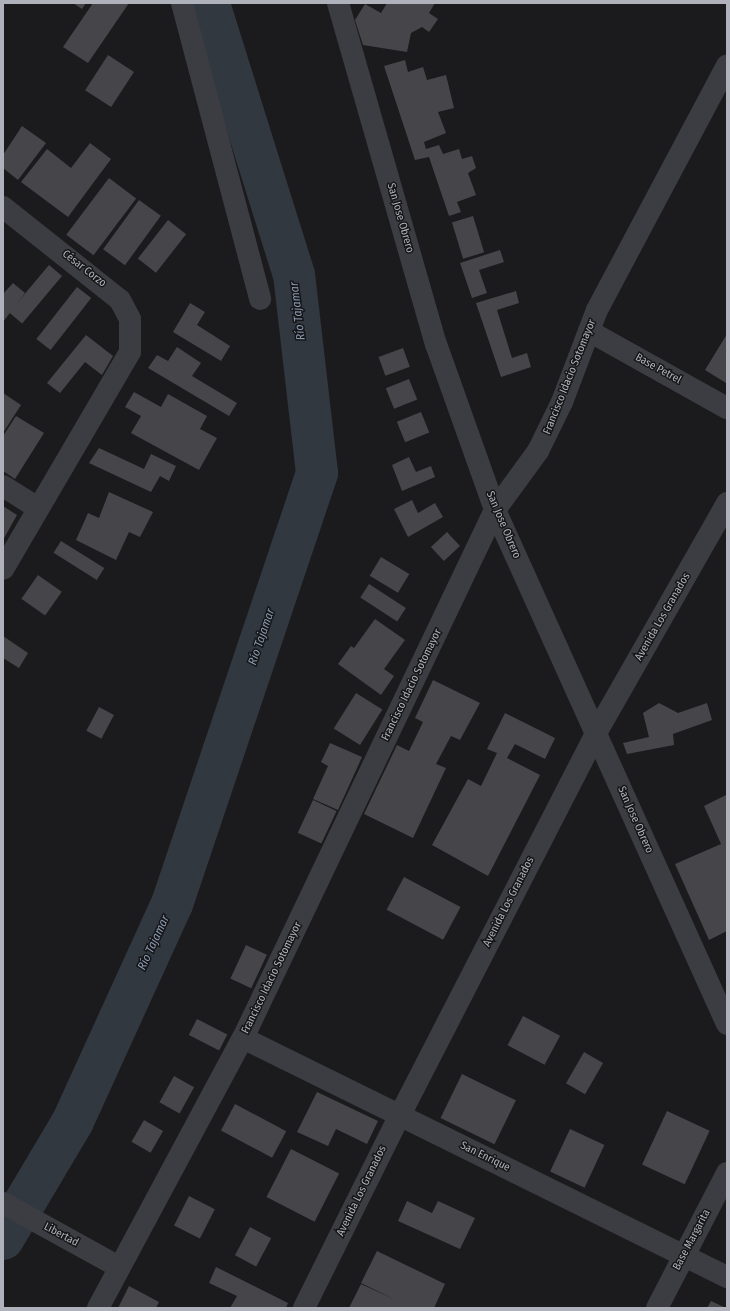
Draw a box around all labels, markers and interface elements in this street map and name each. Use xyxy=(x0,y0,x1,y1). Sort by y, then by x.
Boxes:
street label: San Jose Obrero xyxy=(384,182,416,254)
street label: César Corzo xyxy=(59,248,109,290)
water label: Río Tajamar xyxy=(287,281,309,341)
street label: Francisco Idacio Sotomayor xyxy=(541,318,599,436)
street label: Base Petrel xyxy=(633,351,683,387)
street label: San Jose Obrero xyxy=(483,489,523,561)
street label: Avenida Los Granados xyxy=(633,571,693,663)
water label: Río Tajamar xyxy=(246,607,278,667)
street label: Francisco Idacio Sotomayor xyxy=(379,627,445,743)
street label: San Jose Obrero xyxy=(614,785,656,855)
street label: Avenida Los Granados xyxy=(481,855,537,949)
water label: Río Tajamar xyxy=(135,913,173,973)
street label: Francisco Idacio Sotomayor xyxy=(239,920,305,1036)
street label: San Enrique xyxy=(458,1139,512,1175)
street label: Avenida Los Granados xyxy=(334,1144,390,1238)
street label: Base Margarita xyxy=(670,1207,714,1273)
street label: Libertad xyxy=(41,1220,81,1250)

